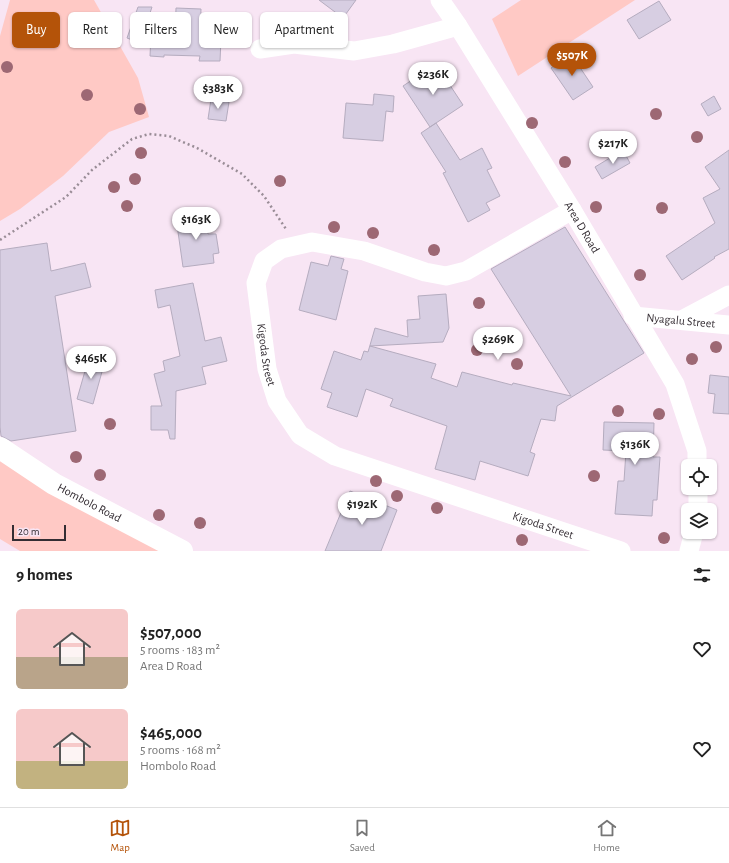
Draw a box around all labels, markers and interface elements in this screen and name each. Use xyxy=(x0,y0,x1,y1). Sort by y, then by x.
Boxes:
chip: Buy xyxy=(12,12,60,48)
chip: Rent xyxy=(68,12,122,48)
chip: Filters xyxy=(130,12,191,48)
chip: New xyxy=(199,12,252,48)
chip: Apartment xyxy=(260,12,348,48)
pin: $507K xyxy=(544,43,600,77)
text: $507K xyxy=(556,49,588,62)
pin: $236K xyxy=(405,62,461,96)
text: $236K xyxy=(417,68,449,81)
pin: $383K xyxy=(190,76,246,110)
text: $383K xyxy=(202,82,234,95)
pin: $217K xyxy=(585,131,641,165)
text: $217K xyxy=(598,137,628,150)
street label: Area D Road xyxy=(562,199,602,255)
pin: $163K xyxy=(168,207,224,241)
text: $163K xyxy=(181,213,211,226)
street label: Nyagalu Street xyxy=(646,311,716,330)
street label: Kigoda Street xyxy=(255,323,278,388)
pin: $269K xyxy=(470,327,526,361)
text: $269K xyxy=(482,333,514,346)
pin: $465K xyxy=(63,346,119,380)
text: $465K xyxy=(75,352,107,365)
pin: $136K xyxy=(607,432,663,466)
text: $136K xyxy=(620,438,650,451)
map controls xyxy=(681,459,717,539)
button: locate xyxy=(681,459,717,495)
street label: Hombolo Road xyxy=(56,481,123,524)
pin: $192K xyxy=(334,492,390,526)
text: $192K xyxy=(347,498,377,511)
button: layers xyxy=(681,503,717,539)
street label: Kigoda Street xyxy=(511,509,575,541)
scale bar xyxy=(12,523,66,542)
text: 20 m xyxy=(18,526,39,537)
icon: filters xyxy=(691,564,713,586)
text: 9 homes xyxy=(16,566,72,583)
text: $507,000 xyxy=(140,624,202,641)
icon: home xyxy=(48,625,96,673)
icon: heart xyxy=(691,638,713,660)
text: 5 rooms · 183 m² xyxy=(140,644,220,657)
text: Area D Road xyxy=(140,660,202,673)
text: $465,000 xyxy=(140,724,202,741)
icon: home xyxy=(48,725,96,773)
icon: heart xyxy=(691,738,713,760)
text: 5 rooms · 168 m² xyxy=(140,744,221,757)
text: Hombolo Road xyxy=(140,760,216,773)
tab: Map xyxy=(109,817,131,854)
tab: Saved xyxy=(350,817,375,854)
tab: Home xyxy=(593,817,620,854)

